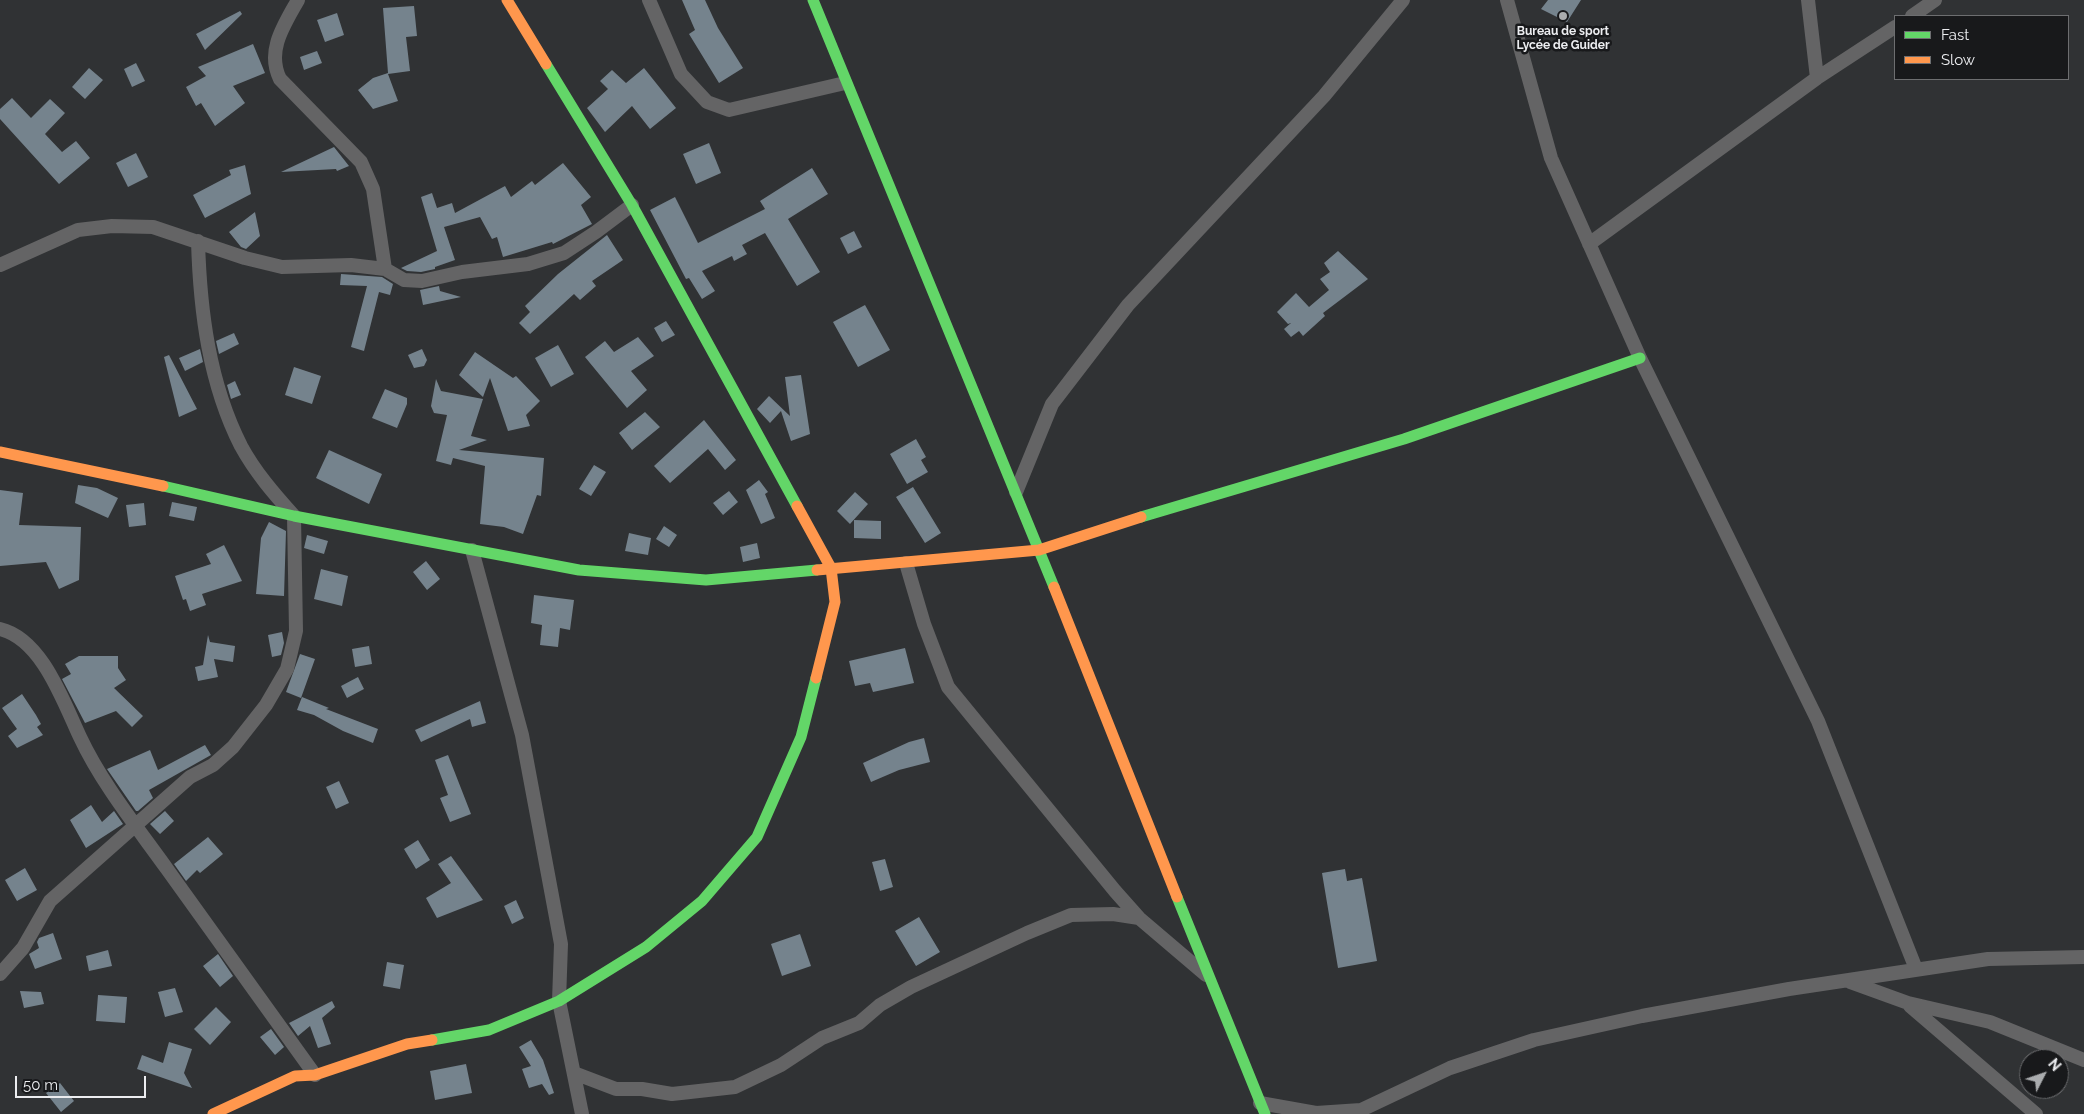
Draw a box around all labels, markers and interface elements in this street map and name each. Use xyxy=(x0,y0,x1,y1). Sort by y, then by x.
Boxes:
marker: Bureau de sport Lycée de Guider xyxy=(1557,10,1569,22)
legend xyxy=(1894,15,2069,80)
place label: Bureau de sport Lycée de Guider xyxy=(1516,24,1610,52)
text: Fast xyxy=(1941,26,1969,44)
text: Slow xyxy=(1941,51,1975,69)
north arrow xyxy=(2019,1049,2069,1099)
text: N xyxy=(2045,1056,2064,1074)
scale bar xyxy=(18,1066,149,1098)
text: 50 m xyxy=(23,1076,58,1094)

